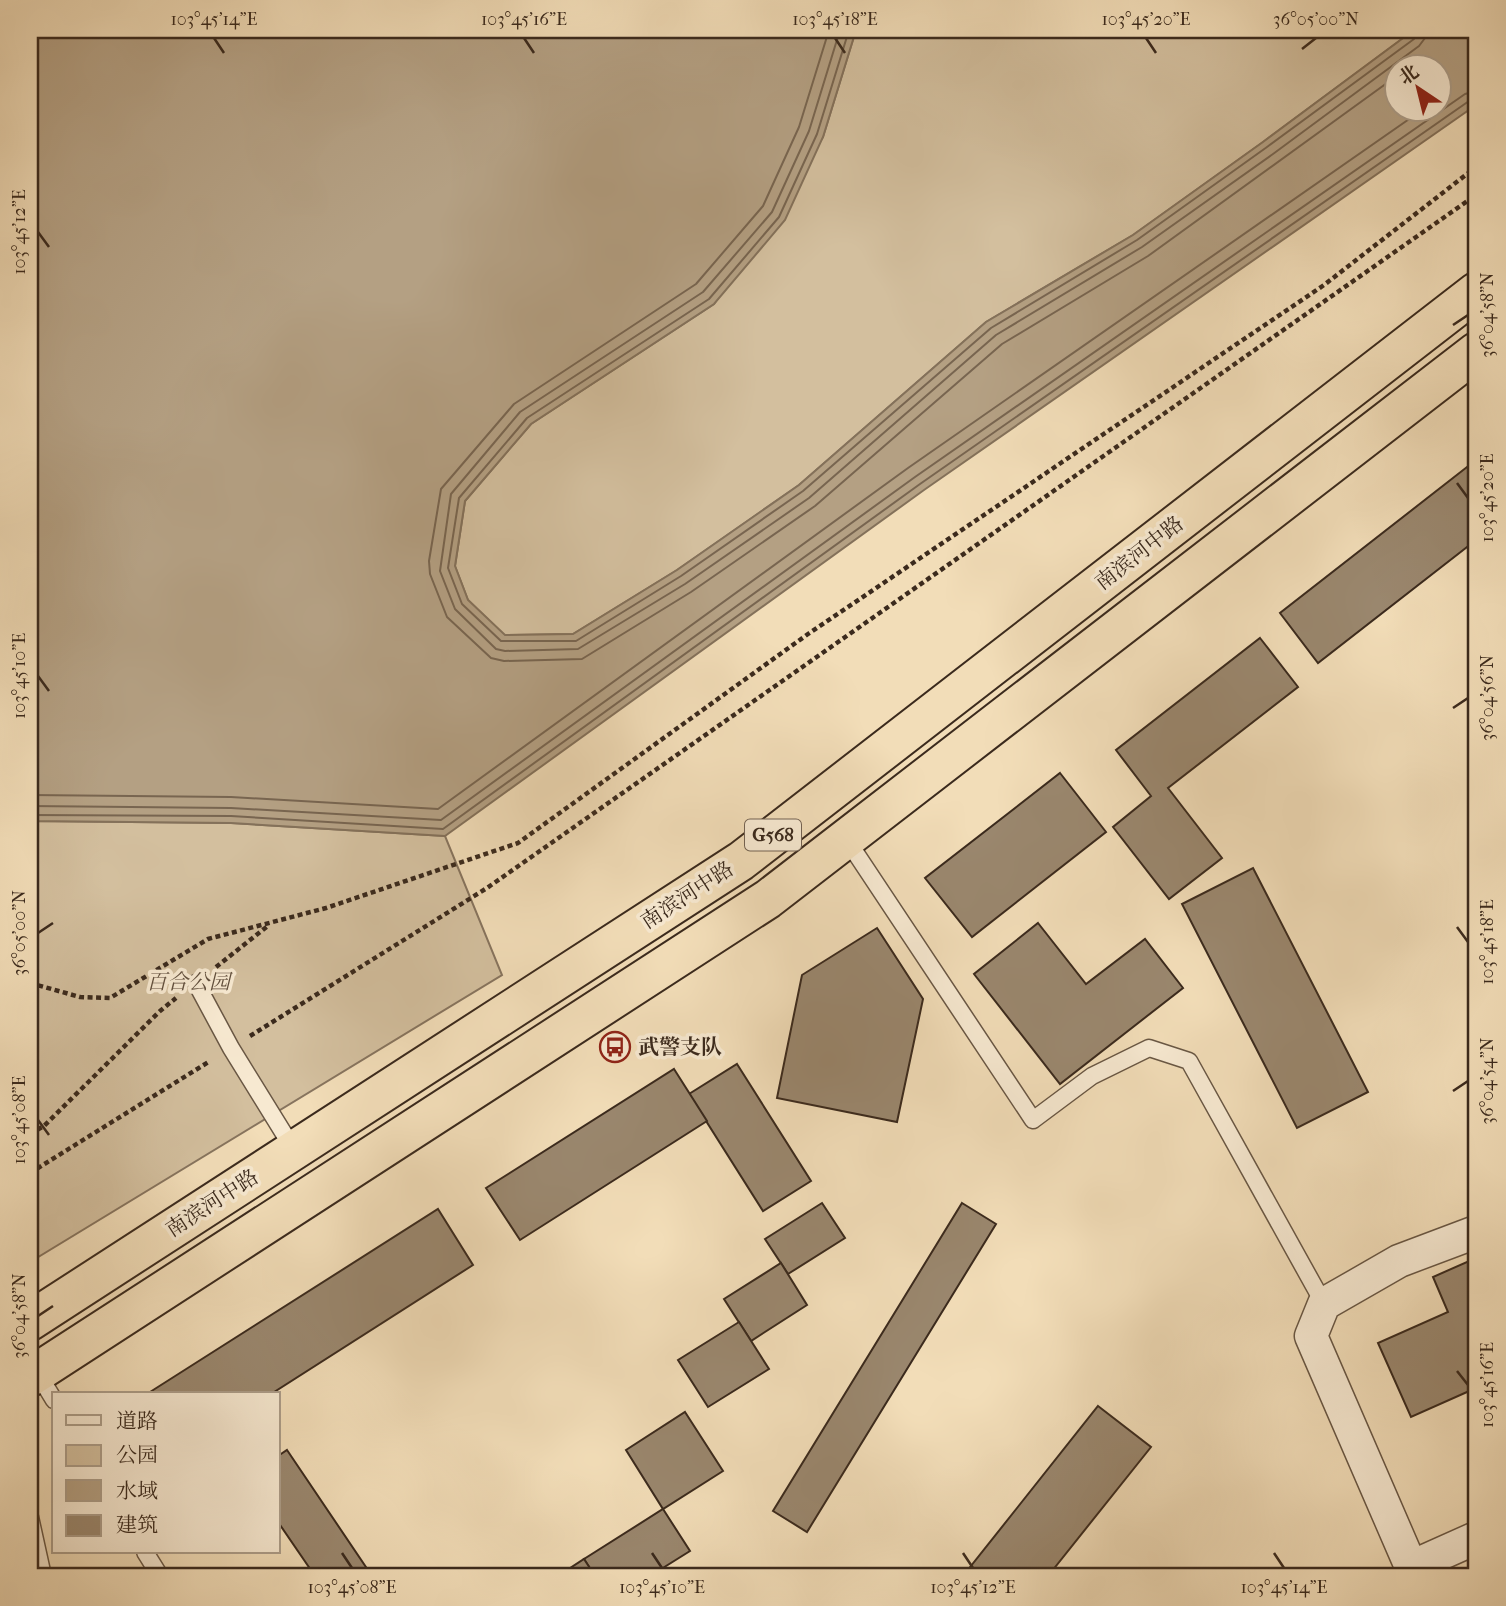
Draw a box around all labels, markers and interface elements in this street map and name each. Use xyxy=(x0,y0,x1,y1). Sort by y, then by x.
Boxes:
text: 103°45'14"E xyxy=(170,9,258,30)
text: 103°45'16"E xyxy=(481,9,567,30)
text: 103°45'18"E xyxy=(792,9,878,30)
text: 103°45'20"E xyxy=(1101,9,1191,30)
text: 36°05'00"N xyxy=(1273,9,1359,30)
north arrow xyxy=(1384,52,1454,122)
text: 北 xyxy=(1395,60,1423,89)
text: 103°45'12"E xyxy=(9,189,30,275)
text: 36°04'58"N xyxy=(1477,272,1498,358)
text: 103°45'20"E xyxy=(1477,453,1498,543)
street label: 南滨河中路 xyxy=(1090,511,1188,595)
text: 103°45'10"E xyxy=(9,633,30,719)
text: 36°04'56"N xyxy=(1477,655,1498,741)
road number: G568 xyxy=(745,820,801,850)
street label: 南滨河中路 xyxy=(636,856,738,934)
text: 36°05'00"N xyxy=(9,890,30,976)
text: 103°45'18"E xyxy=(1477,899,1498,985)
park label: 百合公园 xyxy=(146,970,233,994)
bus stop icon: 武警支队 xyxy=(598,1030,632,1064)
place label: 武警支队 xyxy=(638,1035,722,1059)
text: 36°04'54"N xyxy=(1477,1037,1498,1124)
text: 103°45'08"E xyxy=(9,1076,30,1164)
street label: 南滨河中路 xyxy=(161,1164,263,1242)
text: 36°04'58"N xyxy=(9,1273,30,1359)
text: 103°45'16"E xyxy=(1477,1342,1498,1428)
legend xyxy=(52,1392,280,1554)
text: 道路 xyxy=(116,1409,158,1433)
text: 公园 xyxy=(116,1443,158,1467)
text: 水域 xyxy=(116,1479,158,1503)
text: 建筑 xyxy=(116,1513,158,1537)
text: 103°45'08"E xyxy=(308,1577,396,1598)
text: 103°45'10"E xyxy=(619,1577,705,1598)
text: 103°45'12"E xyxy=(930,1577,1016,1598)
text: 103°45'14"E xyxy=(1240,1577,1328,1598)

